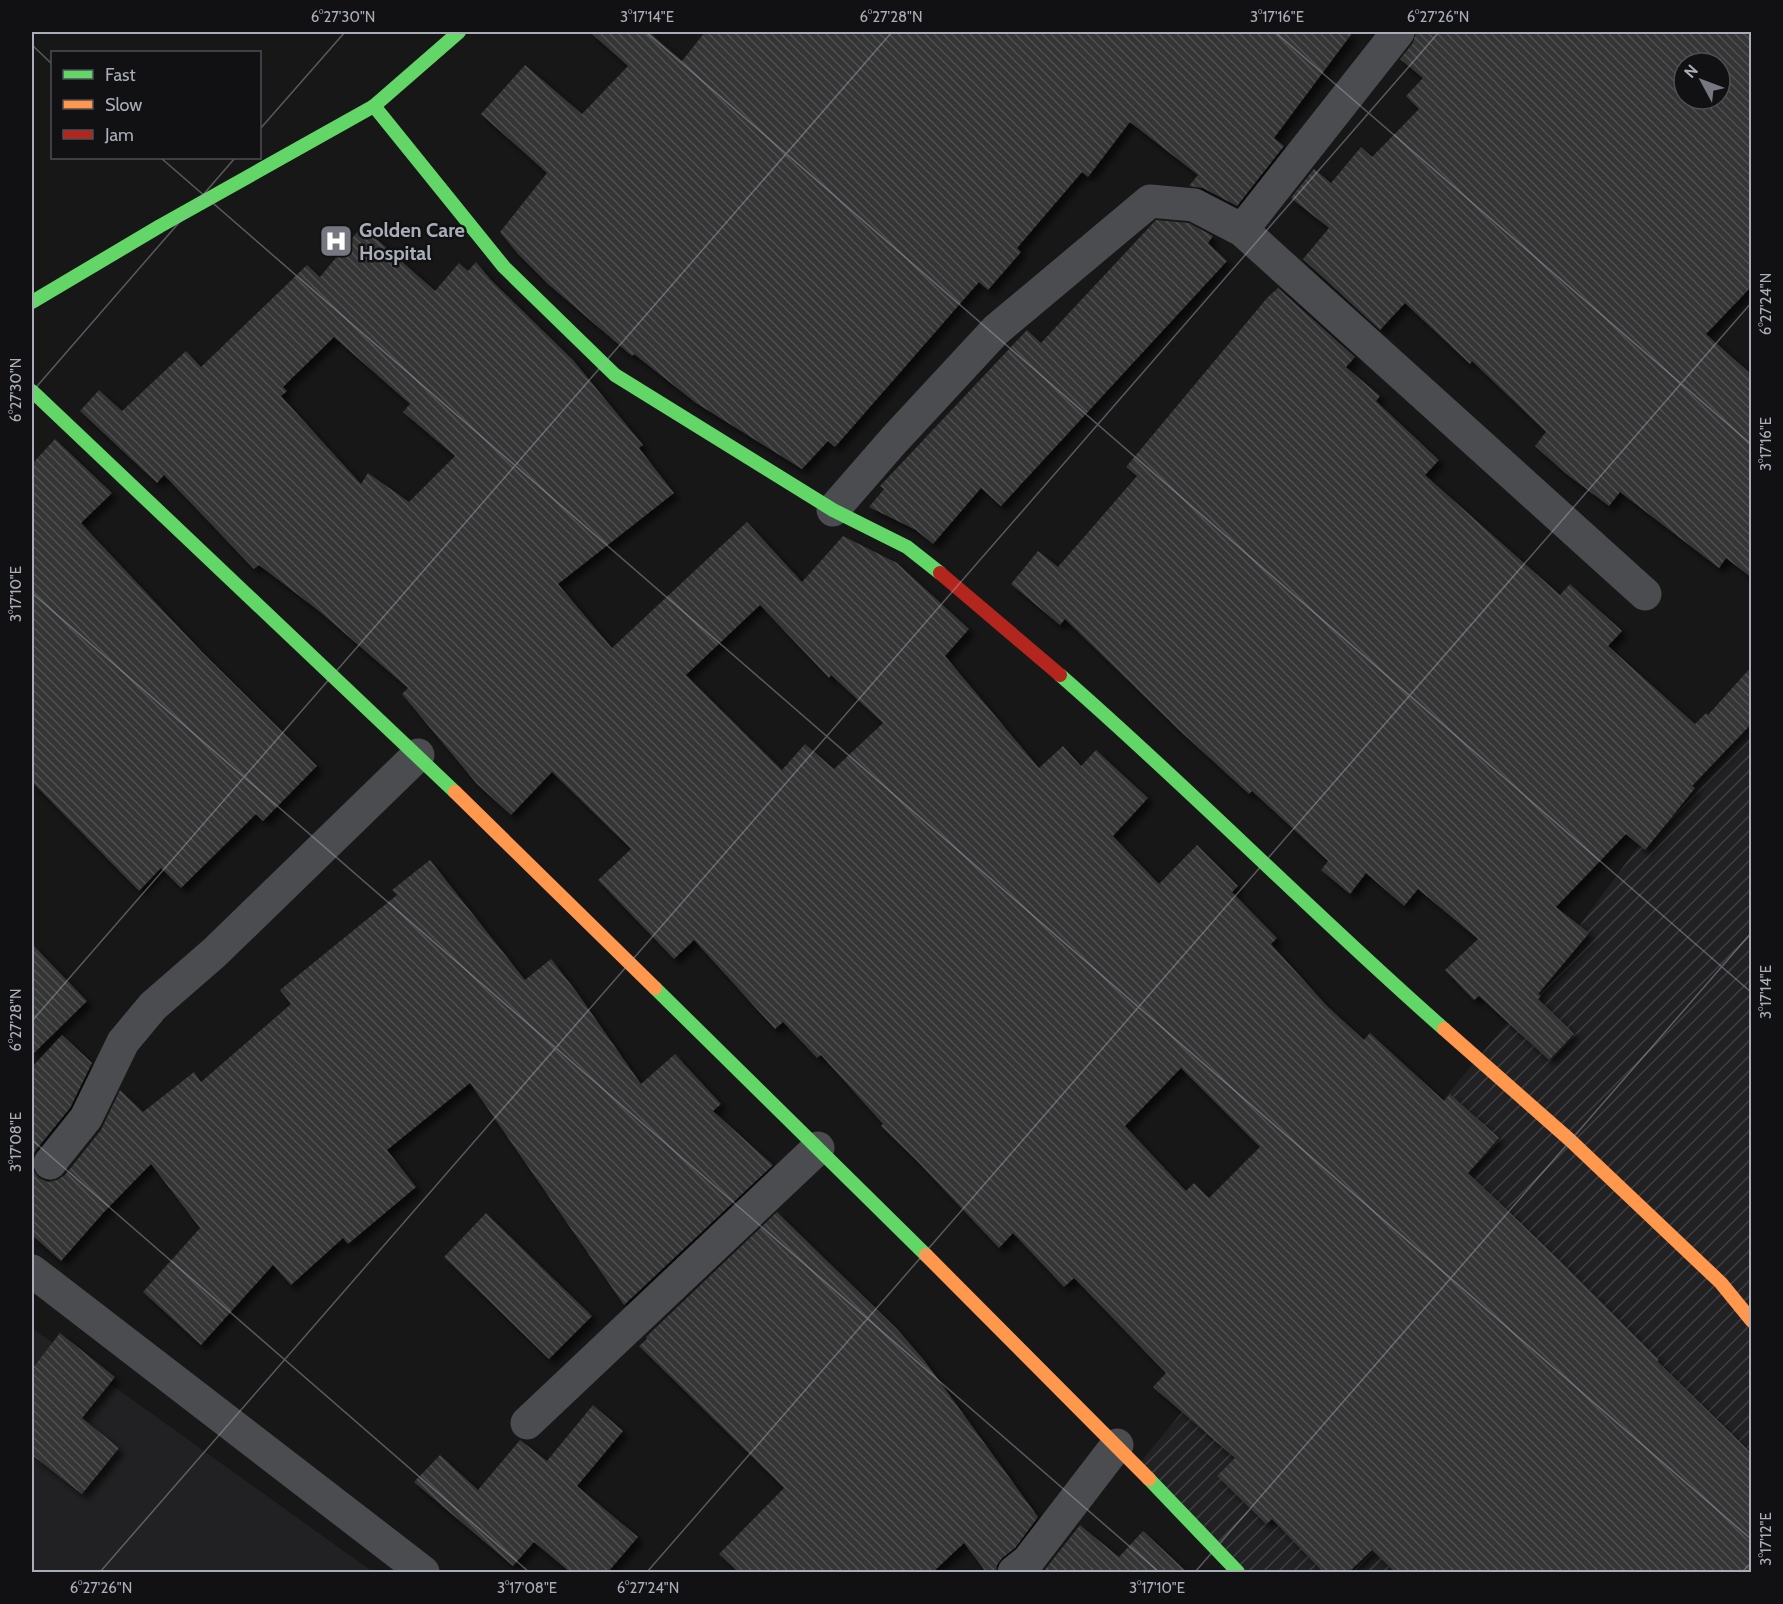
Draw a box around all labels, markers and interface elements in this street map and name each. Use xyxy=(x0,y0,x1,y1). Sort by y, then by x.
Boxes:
text: 6°27'30"N xyxy=(311,8,375,26)
text: 3°17'14"E xyxy=(620,8,674,26)
text: 6°27'28"N xyxy=(859,8,923,26)
text: 3°17'16"E xyxy=(1250,8,1304,26)
text: 6°27'26"N xyxy=(1407,8,1469,26)
legend xyxy=(51,51,261,159)
north arrow xyxy=(1672,51,1732,111)
text: N xyxy=(1680,61,1702,82)
text: Fast xyxy=(105,64,136,86)
text: Slow xyxy=(105,94,142,116)
text: Jam xyxy=(104,124,134,146)
place label: Golden Care Hospital xyxy=(359,218,465,265)
hospital icon: Golden Care Hospital xyxy=(318,223,354,259)
text: 6°27'24"N xyxy=(1757,273,1775,335)
text: 6°27'30"N xyxy=(7,358,25,422)
text: 3°17'16"E xyxy=(1757,417,1775,471)
text: 3°17'10"E xyxy=(7,566,25,622)
text: 3°17'14"E xyxy=(1757,965,1775,1019)
text: 6°27'28"N xyxy=(7,988,25,1052)
text: 3°17'08"E xyxy=(7,1112,25,1172)
text: 3°17'12"E xyxy=(1757,1512,1775,1566)
text: 6°27'26"N xyxy=(70,1579,132,1597)
text: 3°17'08"E xyxy=(497,1579,557,1597)
text: 6°27'24"N xyxy=(617,1579,679,1597)
text: 3°17'10"E xyxy=(1129,1579,1185,1597)

